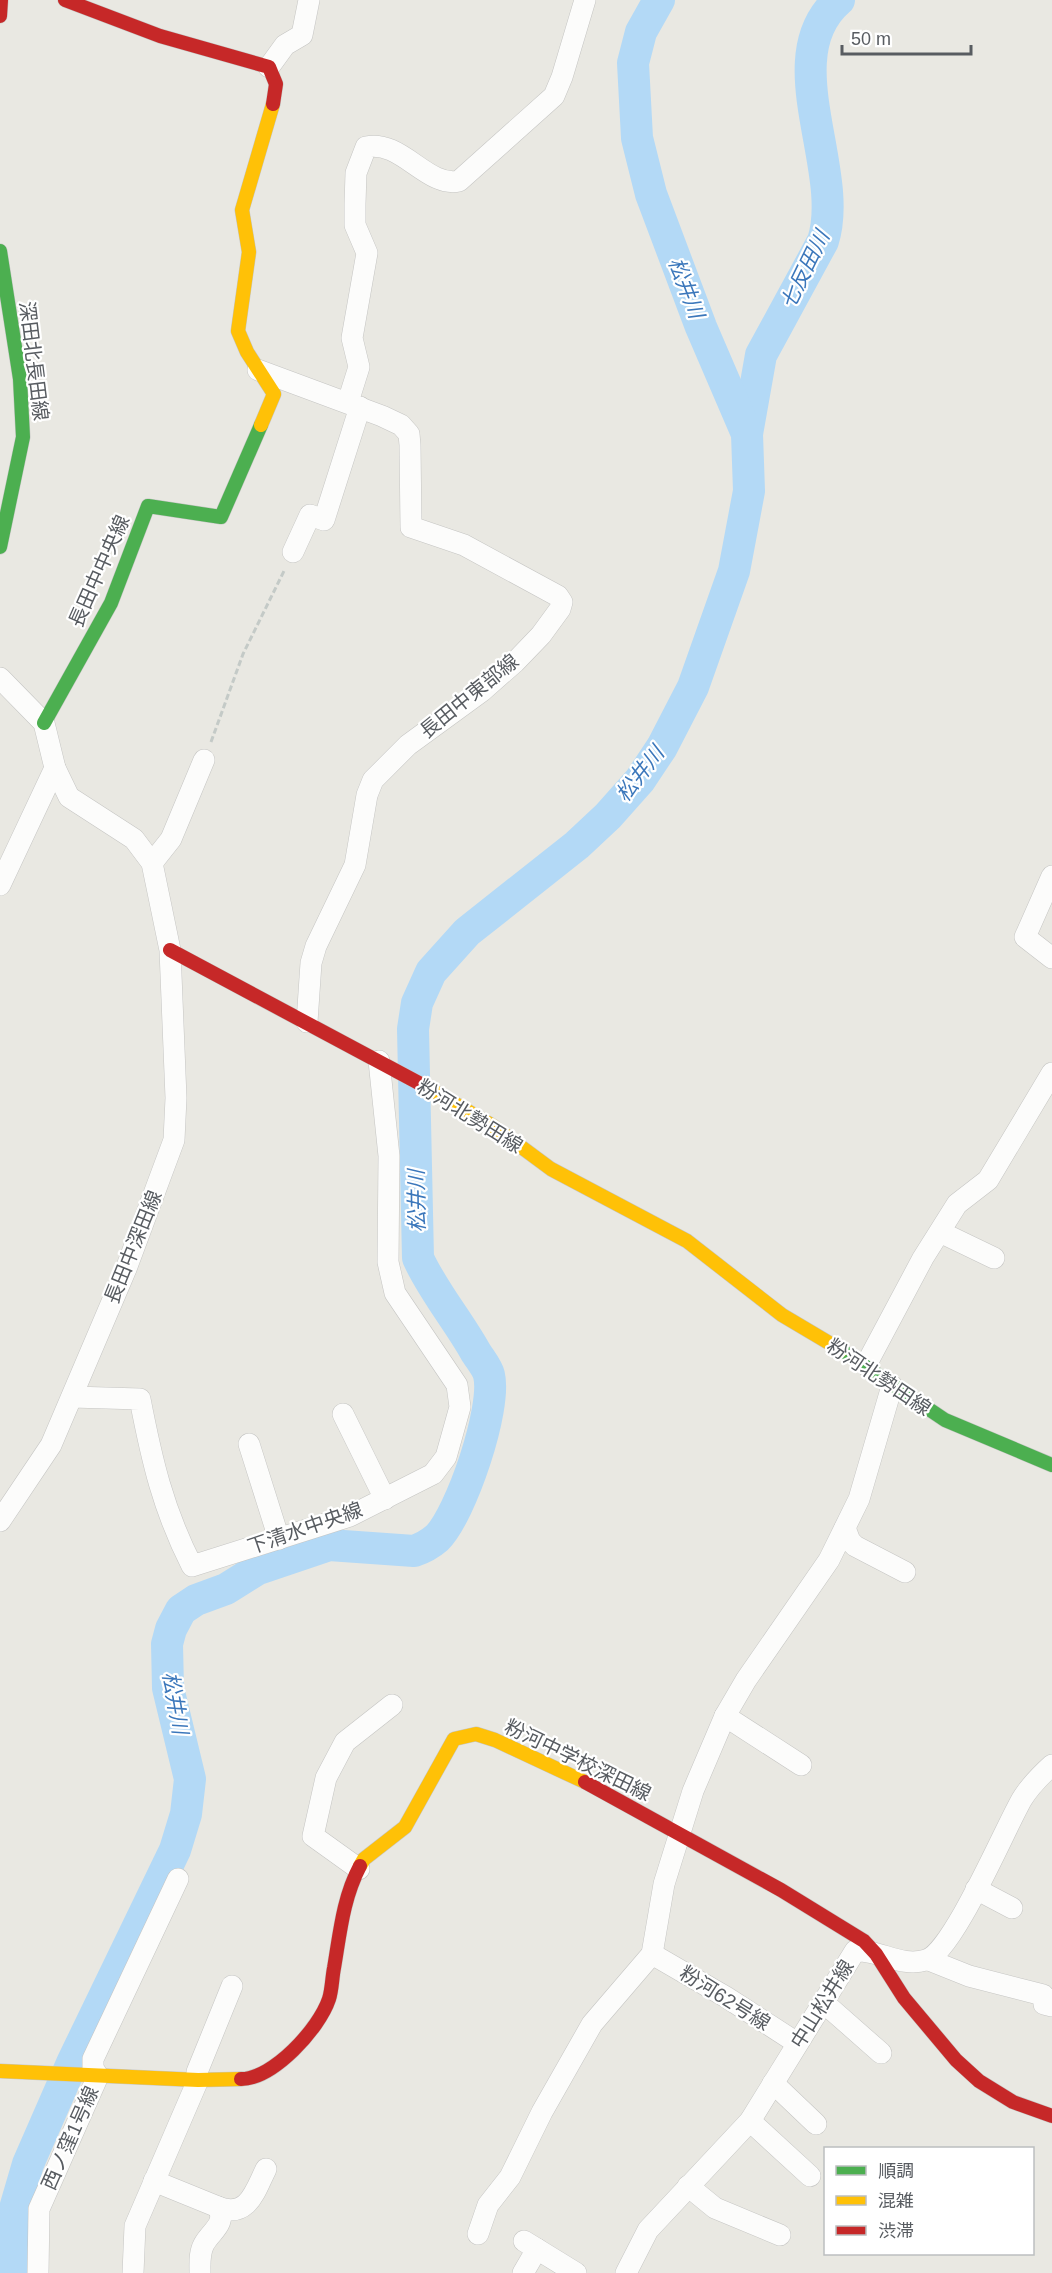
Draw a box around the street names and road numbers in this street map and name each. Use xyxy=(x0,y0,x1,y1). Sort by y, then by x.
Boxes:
street label: 深田北長田線 xyxy=(16,300,52,422)
street label: 長田中中央線 xyxy=(65,512,133,630)
street label: 長田中東部線 xyxy=(415,650,523,742)
street label: 粉河北勢田線 xyxy=(413,1075,527,1157)
street label: 長田中深田線 xyxy=(100,1187,166,1307)
street label: 粉河北勢田線 xyxy=(823,1334,935,1420)
street label: 下清水中央線 xyxy=(245,1498,365,1558)
street label: 粉河中学校深田線 xyxy=(501,1715,655,1805)
street label: 中山松井線 xyxy=(786,1956,858,2052)
street label: 粉河62号線 xyxy=(676,1962,774,2034)
street label: 西ノ窪1号線 xyxy=(37,2083,103,2193)

